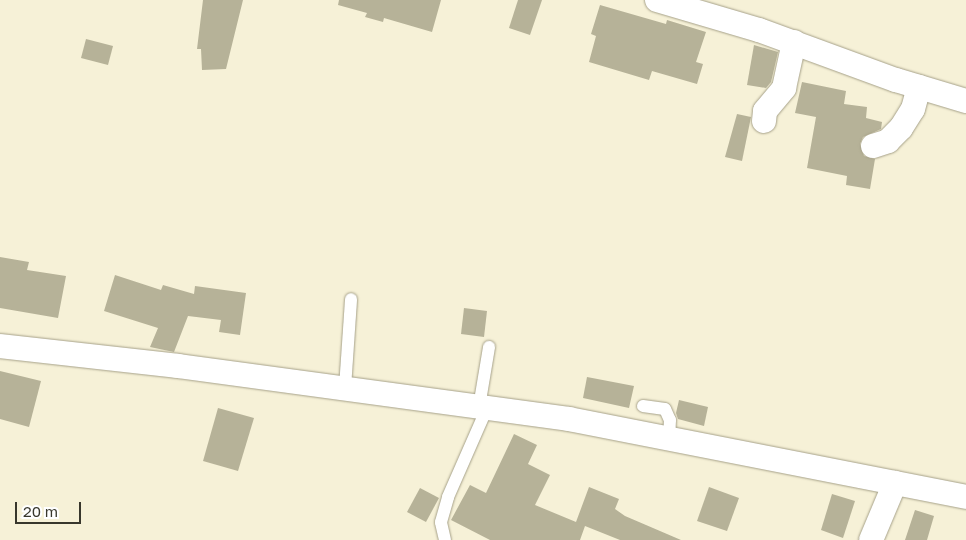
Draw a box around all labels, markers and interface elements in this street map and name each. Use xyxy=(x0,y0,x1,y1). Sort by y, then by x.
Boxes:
scale bar xyxy=(18,492,84,524)
text: 20 m xyxy=(23,502,58,520)

